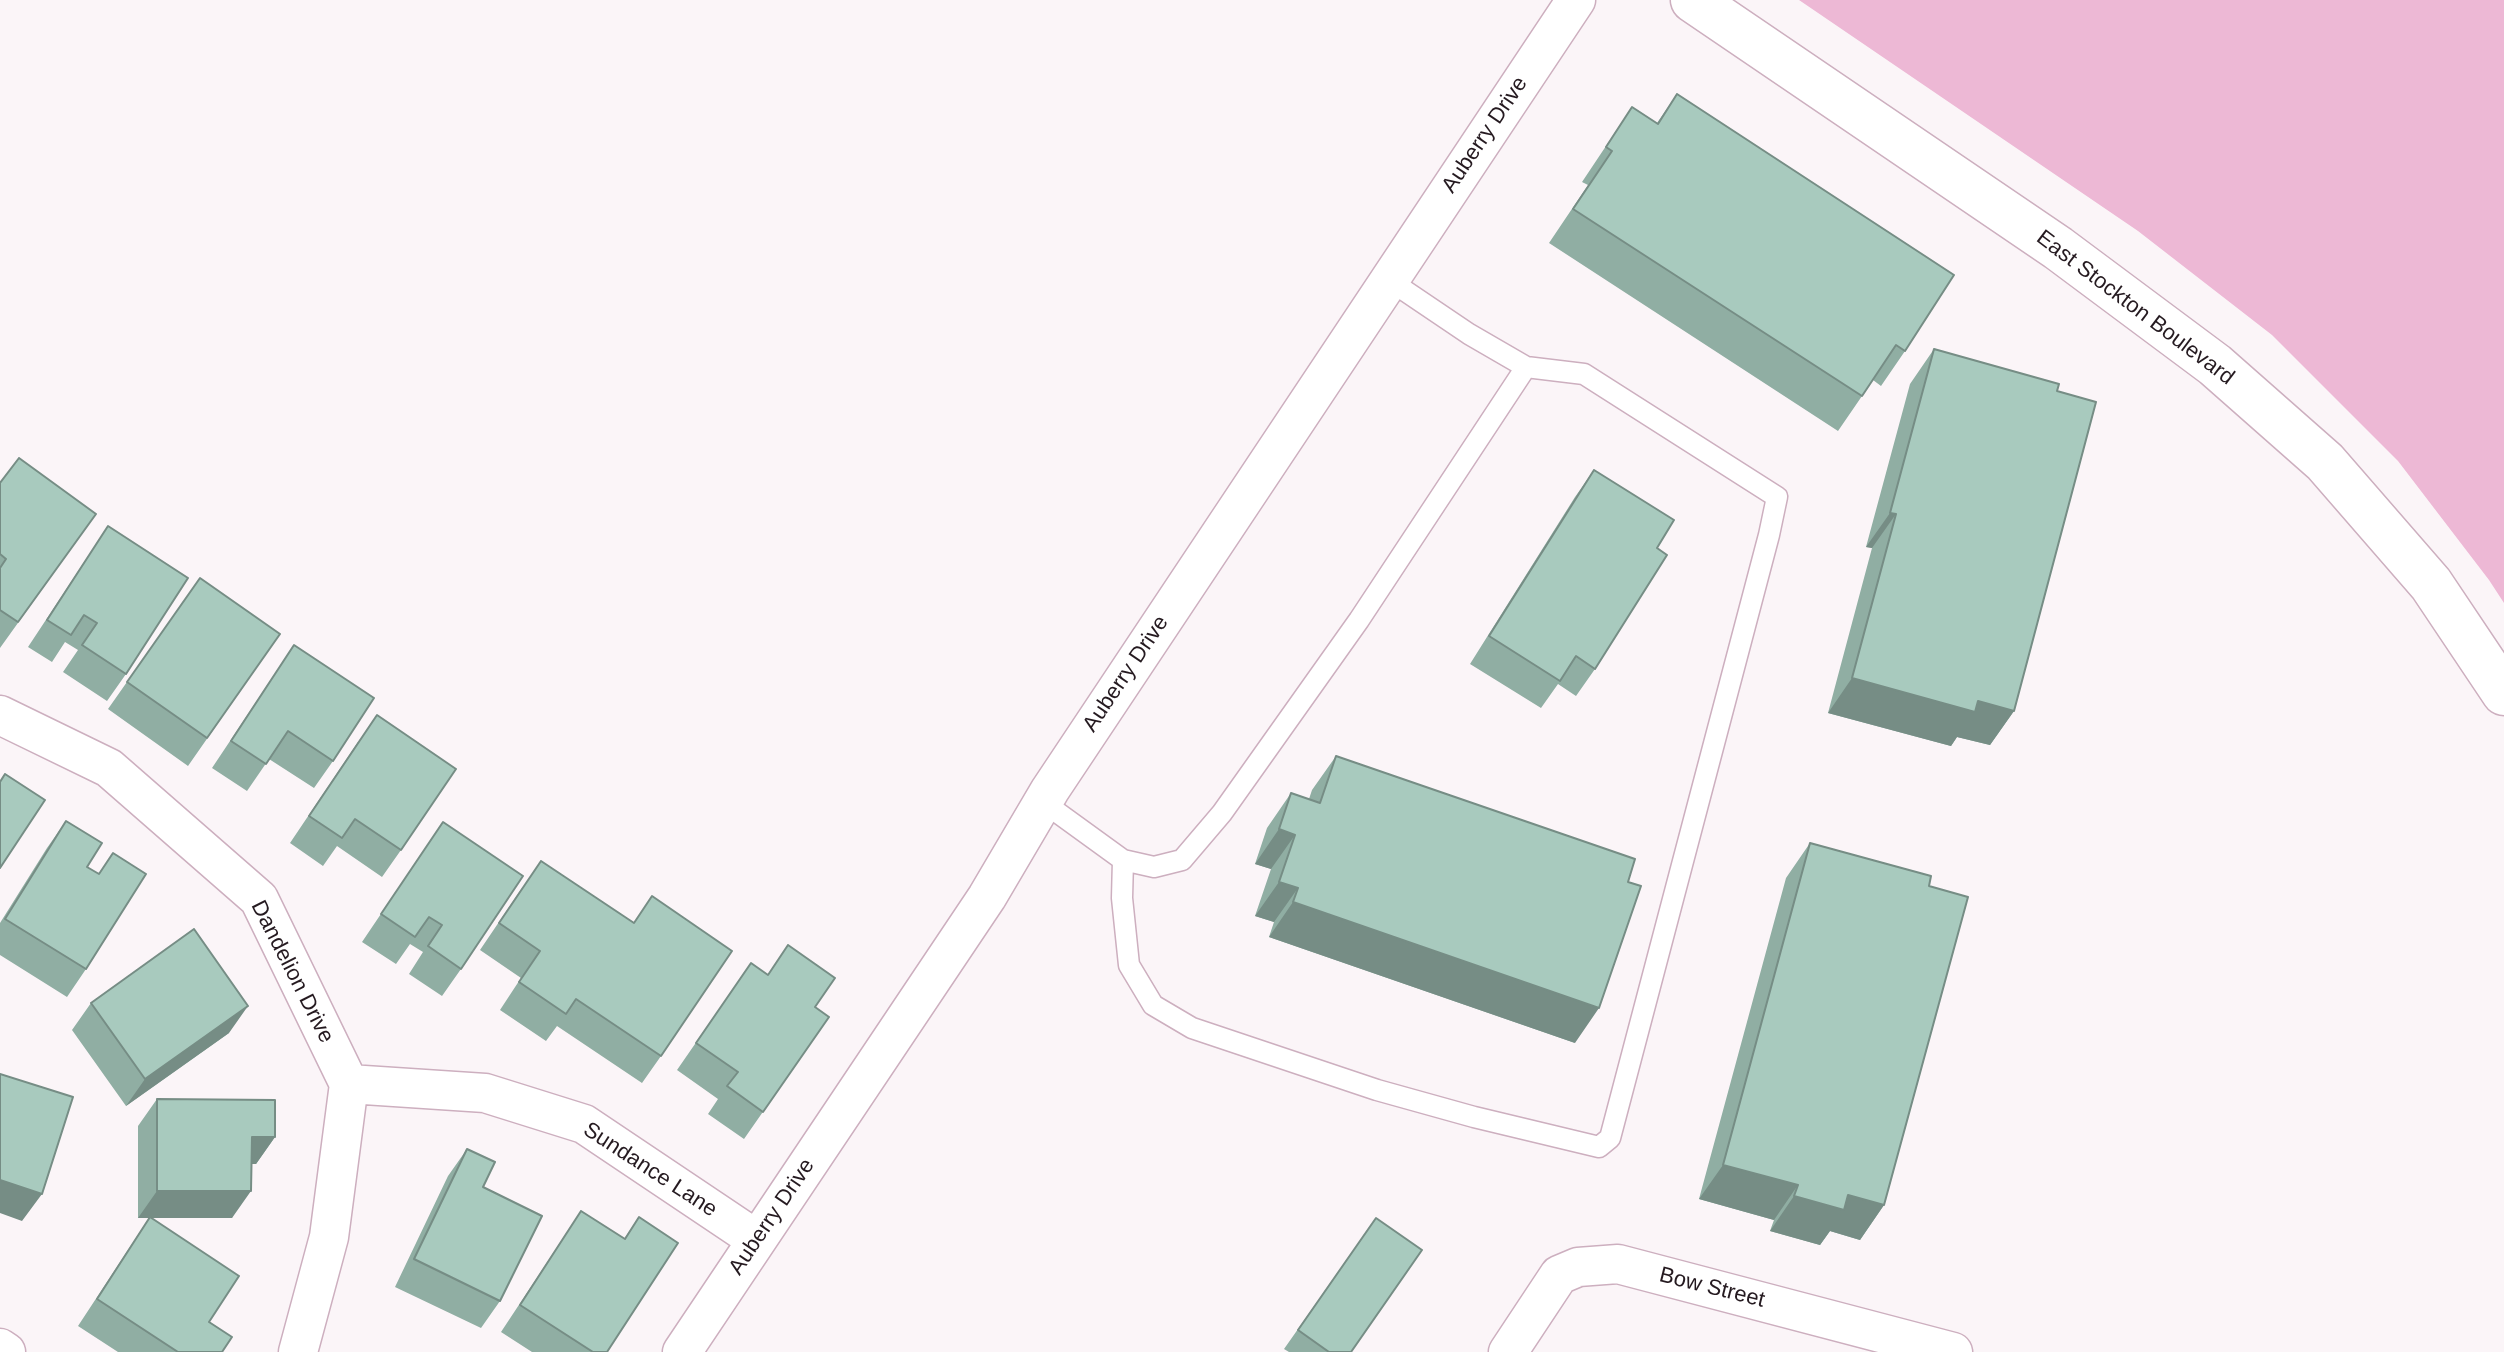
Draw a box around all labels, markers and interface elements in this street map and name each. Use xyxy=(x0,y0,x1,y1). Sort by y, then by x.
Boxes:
street label: Auberry Drive xyxy=(1436,72,1534,198)
street label: East Stockton Boulevard xyxy=(2031,225,2239,391)
street label: Auberry Drive xyxy=(1077,611,1175,737)
street label: Dandelion Drive xyxy=(245,896,339,1048)
street label: Sundance Lane xyxy=(578,1117,722,1223)
street label: Auberry Drive xyxy=(723,1154,821,1280)
street label: Bow Street xyxy=(1657,1262,1767,1314)

